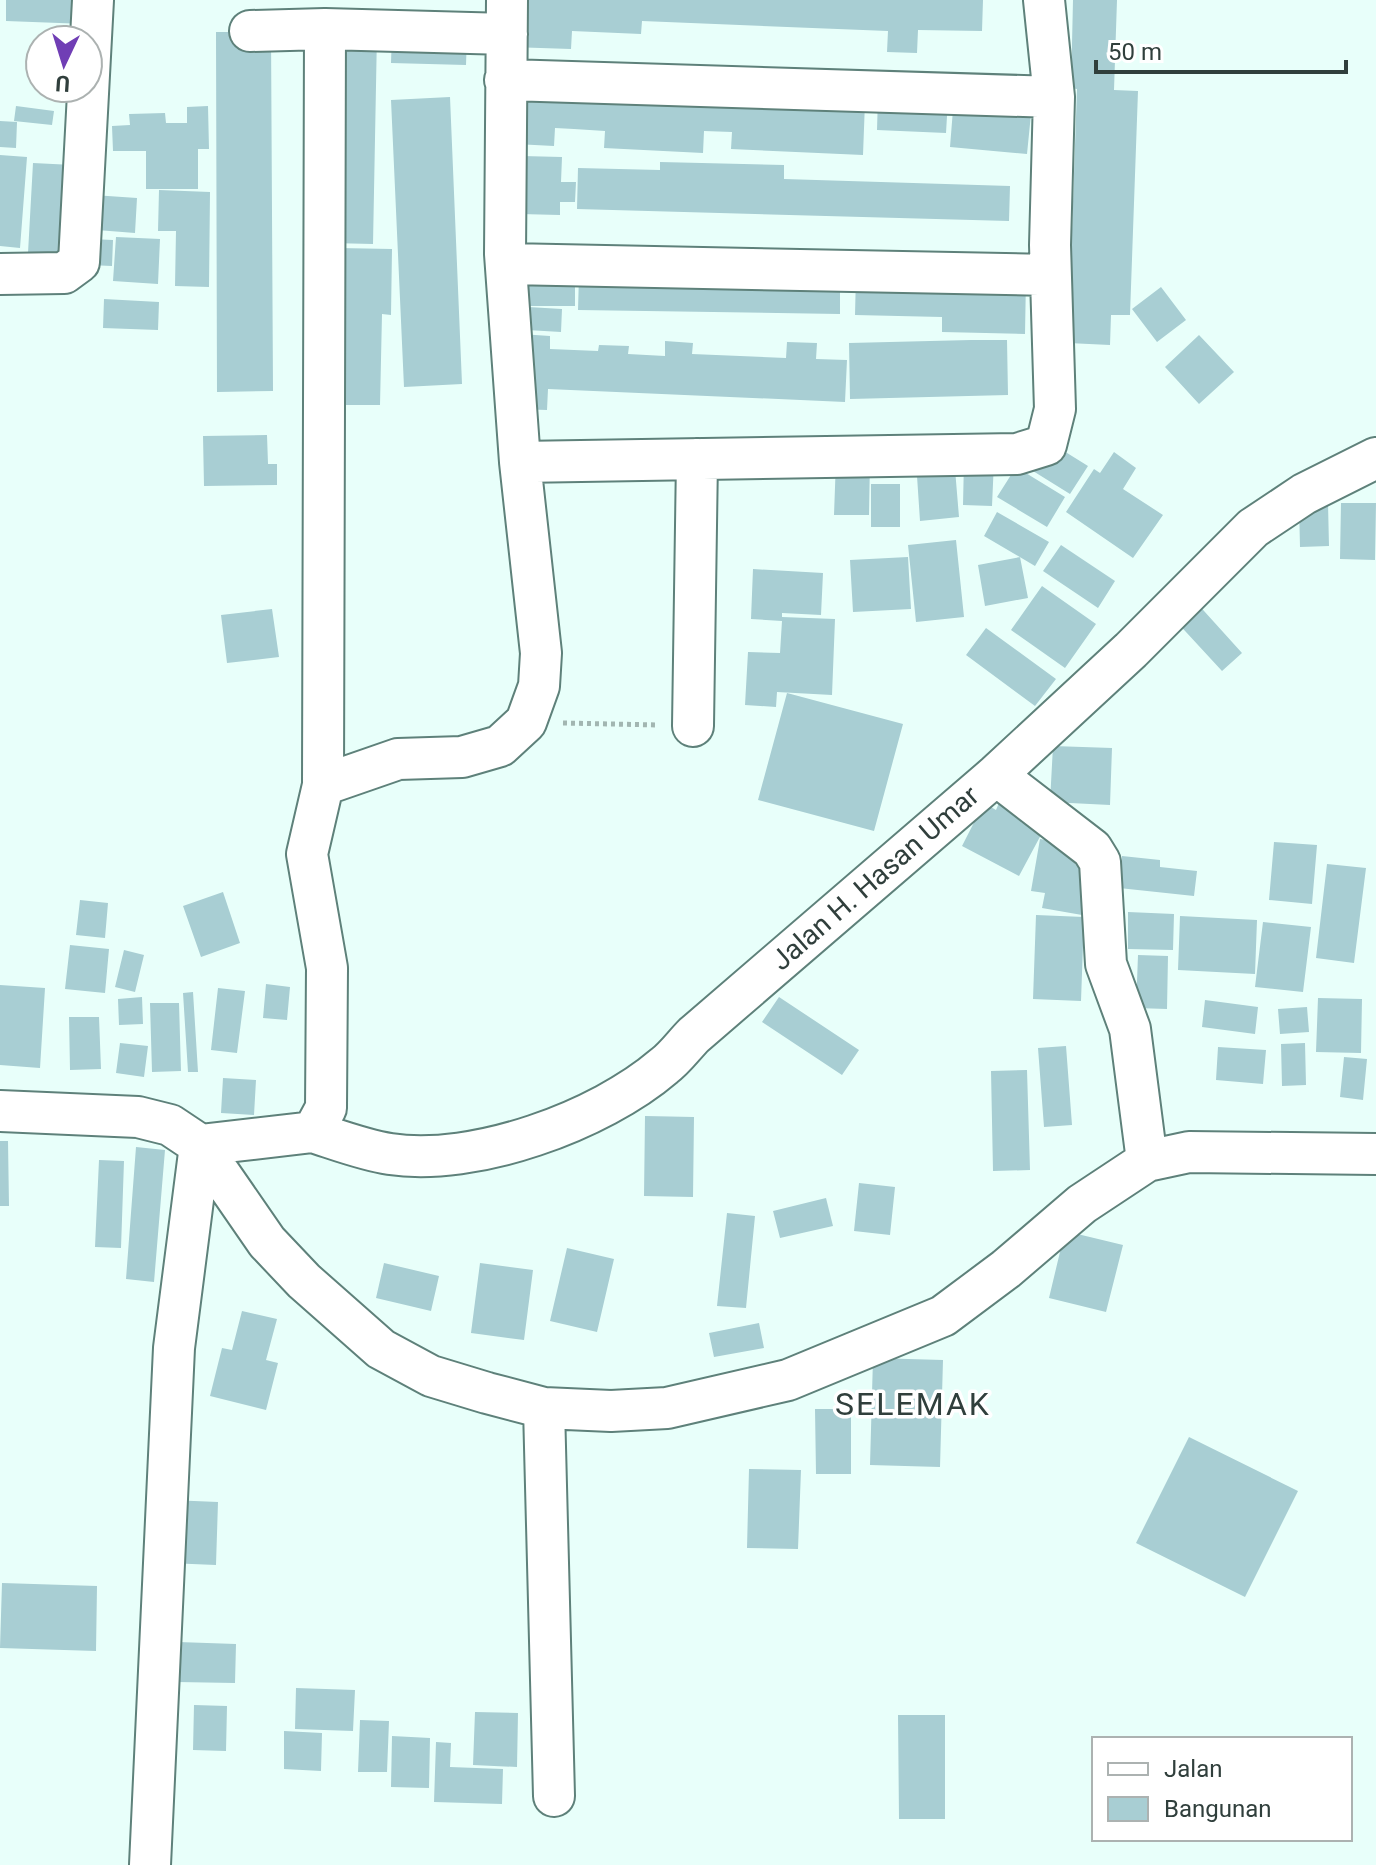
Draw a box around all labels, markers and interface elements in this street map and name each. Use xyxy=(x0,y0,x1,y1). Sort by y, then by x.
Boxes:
north arrow xyxy=(24,24,104,104)
scale bar xyxy=(1096,24,1346,74)
text: 50 m xyxy=(1108,38,1162,66)
text: U xyxy=(55,70,71,96)
street label: Jalan H. Hasan Umar xyxy=(764,779,986,977)
district label: SELEMAK xyxy=(835,1385,991,1423)
legend xyxy=(1092,1737,1352,1841)
text: Jalan xyxy=(1164,1755,1222,1783)
text: Bangunan xyxy=(1164,1795,1272,1823)

